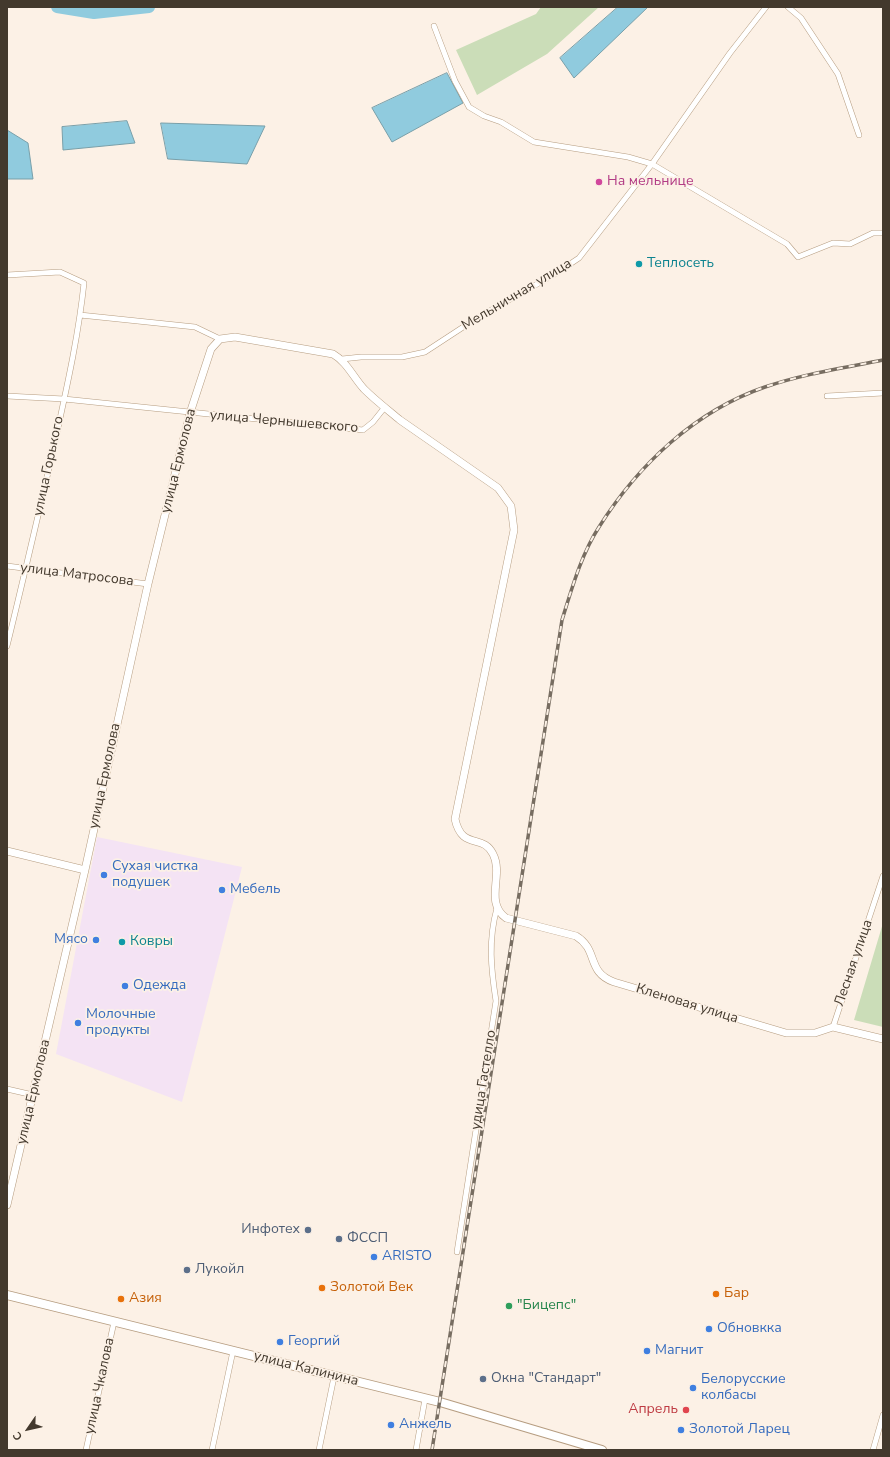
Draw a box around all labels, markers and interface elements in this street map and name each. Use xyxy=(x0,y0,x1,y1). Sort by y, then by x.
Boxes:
place label: На мельнице xyxy=(607,174,694,190)
marker: На мельнице xyxy=(594,177,604,187)
street label: Мельничная улица xyxy=(459,256,575,334)
place label: Теплосеть xyxy=(647,256,714,272)
marker: Теплосеть xyxy=(634,259,644,269)
street label: улица Ермолова xyxy=(158,407,200,515)
street label: улица Чернышевского xyxy=(209,407,359,437)
street label: улица Горького xyxy=(30,415,68,517)
street label: улица Матросова xyxy=(19,560,135,590)
street label: улица Ермолова xyxy=(86,722,124,830)
place label: Сухая чистка подушек xyxy=(112,859,198,892)
marker: Сухая чистка подушек xyxy=(99,870,109,880)
place label: Мебель xyxy=(230,882,281,898)
marker: Мебель xyxy=(217,885,227,895)
street label: Лесная улица xyxy=(831,917,877,1009)
place label: Мясо xyxy=(54,932,88,948)
place label: Ковры xyxy=(130,934,173,950)
marker: Мясо xyxy=(91,935,101,945)
marker: Ковры xyxy=(117,937,127,947)
place label: Одежда xyxy=(133,978,186,994)
street label: Кленовая улица xyxy=(634,980,740,1028)
marker: Одежда xyxy=(120,981,130,991)
place label: Молочные продукты xyxy=(86,1007,155,1040)
marker: Молочные продукты xyxy=(73,1018,83,1028)
street label: удица Гастелло xyxy=(468,1029,500,1131)
street label: улица Ермолова xyxy=(14,1038,54,1146)
place label: Инфотех xyxy=(241,1222,300,1238)
marker: Инфотех xyxy=(303,1225,313,1235)
place label: ФССП xyxy=(347,1231,388,1247)
marker: ФССП xyxy=(334,1234,344,1244)
place label: ARISTO xyxy=(382,1249,432,1265)
marker: ARISTO xyxy=(369,1252,379,1262)
place label: Лукойл xyxy=(195,1262,244,1278)
marker: Лукойл xyxy=(182,1265,192,1275)
place label: Золотой Век xyxy=(330,1280,413,1296)
marker: Золотой Век xyxy=(317,1283,327,1293)
place label: Бар xyxy=(724,1286,749,1302)
marker: Бар xyxy=(711,1289,721,1299)
place label: Азия xyxy=(129,1291,162,1307)
marker: Азия xyxy=(116,1294,126,1304)
place label: "Бицепс" xyxy=(517,1298,576,1314)
marker: "Бицепс" xyxy=(504,1301,514,1311)
place label: Обновкка xyxy=(717,1321,782,1337)
marker: Обновкка xyxy=(704,1324,714,1334)
place label: Георгий xyxy=(288,1334,340,1350)
street label: улица Чкалова xyxy=(82,1336,118,1436)
marker: Георгий xyxy=(275,1337,285,1347)
place label: Магнит xyxy=(655,1343,703,1359)
marker: Магнит xyxy=(642,1346,652,1356)
street label: улица Калинина xyxy=(252,1348,360,1390)
place label: Окна "Стандарт" xyxy=(491,1371,601,1387)
place label: Белорусские колбасы xyxy=(701,1372,786,1404)
marker: Окна "Стандарт" xyxy=(478,1374,488,1384)
marker: Белорусские колбасы xyxy=(688,1383,698,1393)
place label: Апрель xyxy=(628,1402,678,1418)
marker: Апрель xyxy=(681,1405,691,1415)
north arrow xyxy=(8,1409,48,1449)
place label: Анжель xyxy=(399,1417,452,1433)
marker: Анжель xyxy=(386,1420,396,1430)
place label: Золотой Ларец xyxy=(689,1422,790,1438)
marker: Золотой Ларец xyxy=(676,1425,686,1435)
text: С xyxy=(9,1429,26,1443)

